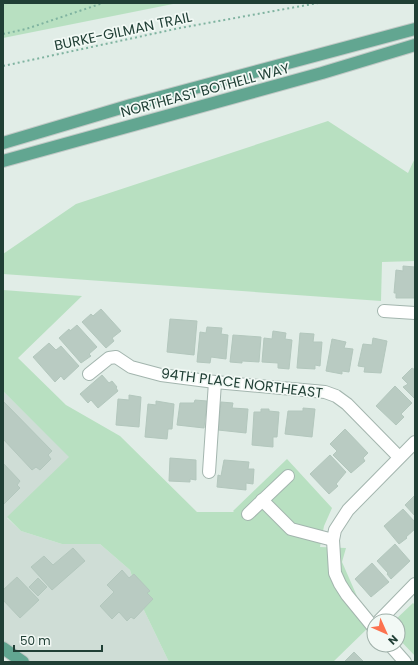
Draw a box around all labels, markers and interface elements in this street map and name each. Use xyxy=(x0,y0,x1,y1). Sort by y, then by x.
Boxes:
street label: BURKE-GILMAN TRAIL xyxy=(52,7,194,55)
street label: NORTHEAST BOTHELL WAY xyxy=(118,58,292,122)
street label: 94TH PLACE NORTHEAST xyxy=(160,363,325,403)
north arrow xyxy=(366,613,406,653)
scale bar xyxy=(14,627,102,653)
text: N xyxy=(384,631,402,649)
text: 50 m xyxy=(20,632,51,649)

